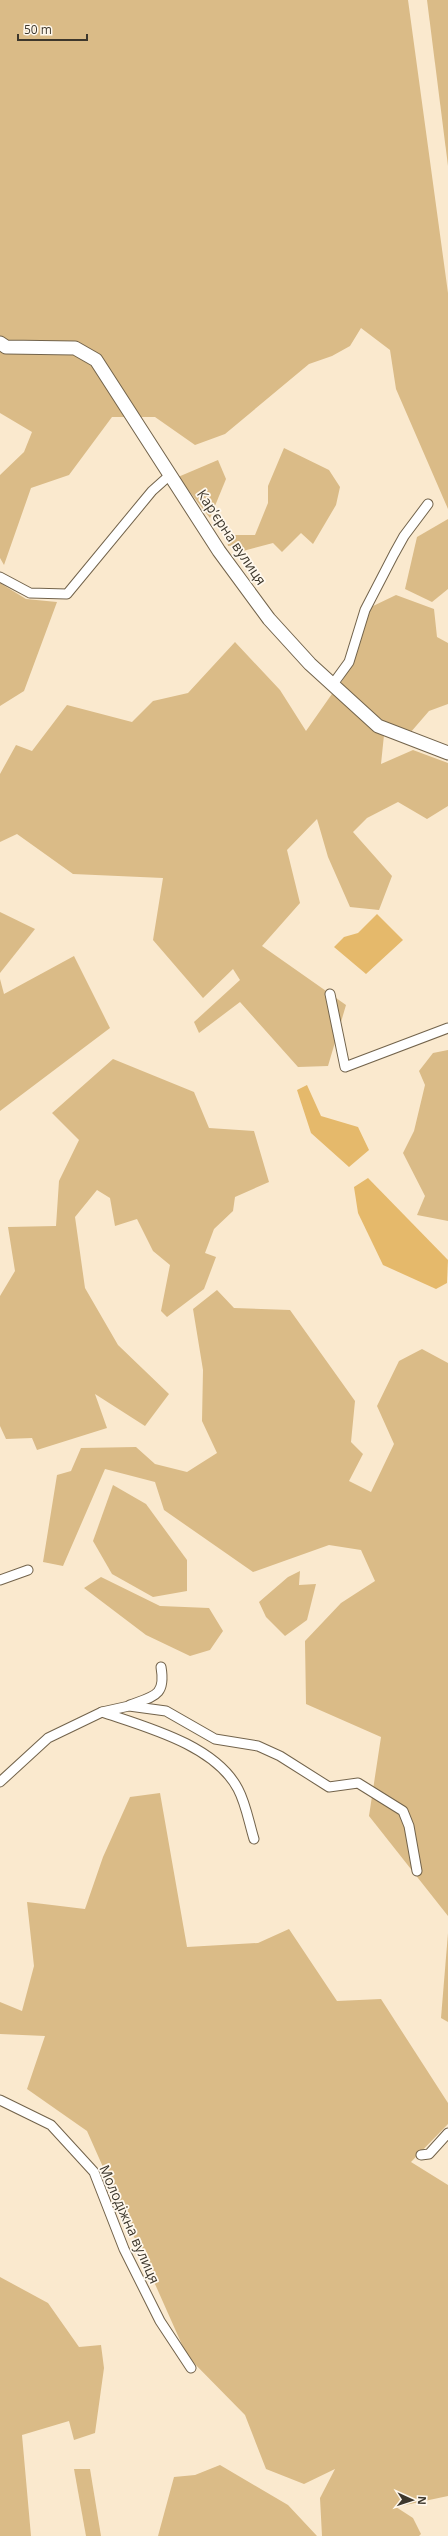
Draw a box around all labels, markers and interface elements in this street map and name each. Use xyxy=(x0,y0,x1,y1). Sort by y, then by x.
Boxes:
scale bar xyxy=(18,16,87,42)
text: 50 m xyxy=(24,21,52,38)
street label: Карʼєрна вулиця xyxy=(193,485,271,589)
street label: Молодіжна вулиця xyxy=(95,2162,165,2286)
north arrow xyxy=(392,2480,432,2520)
text: N xyxy=(415,2496,430,2505)

